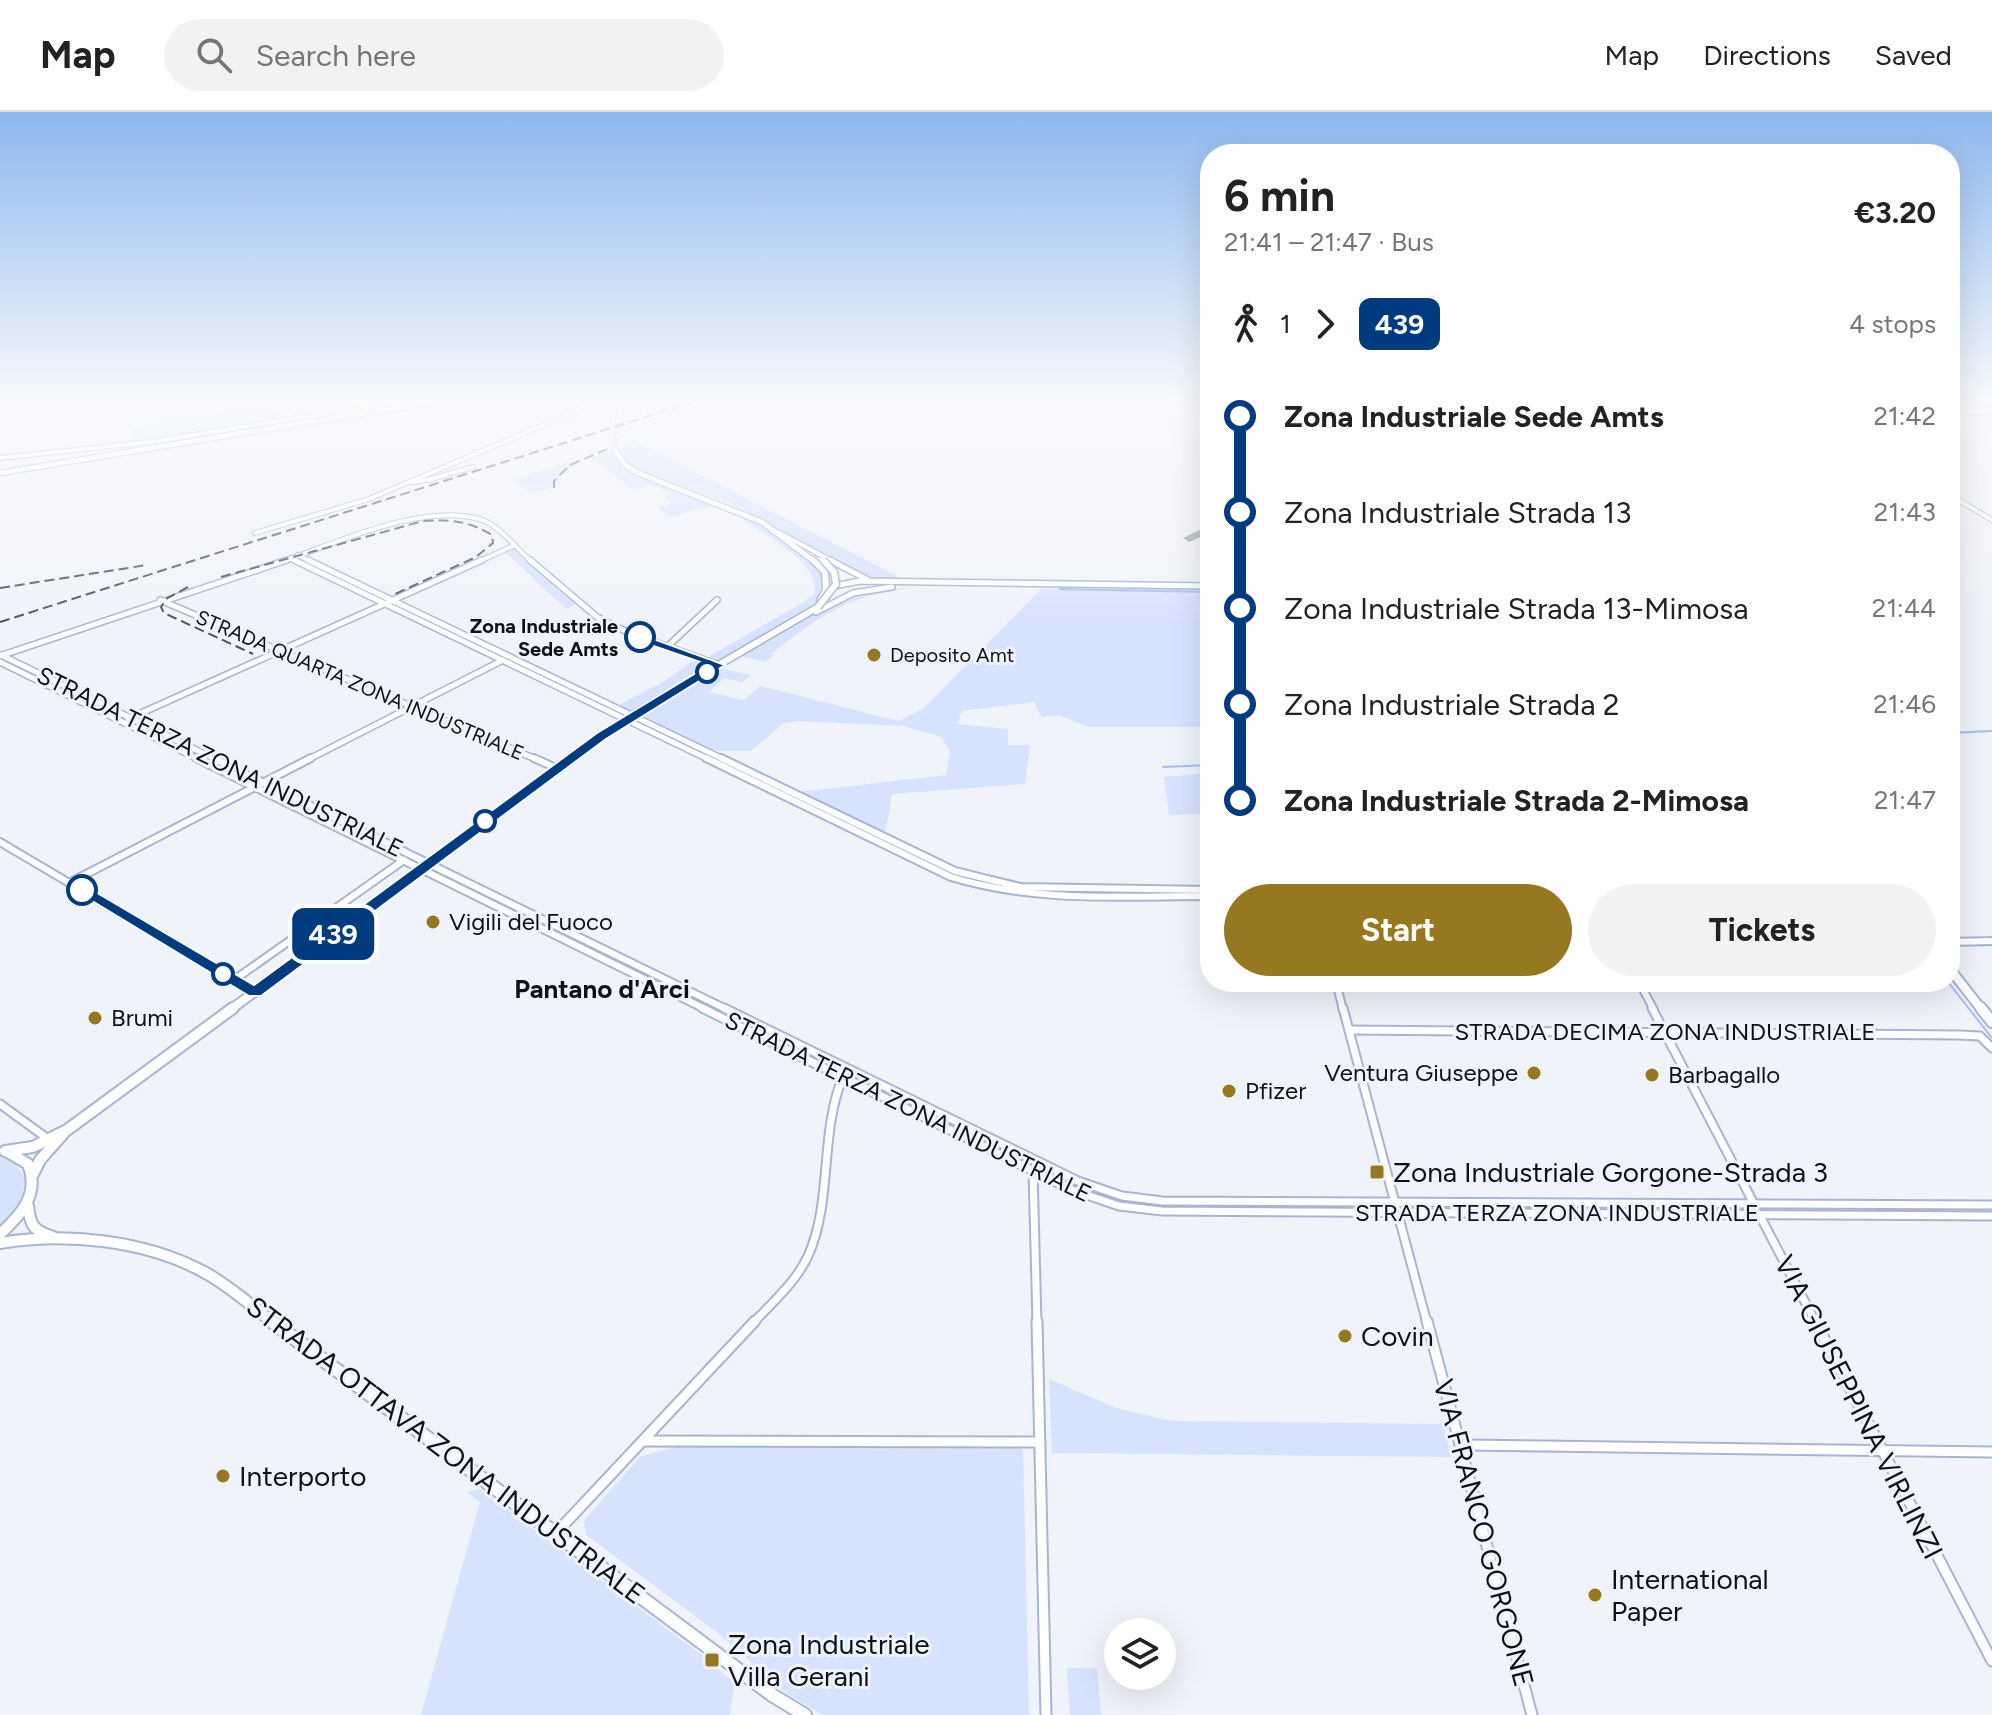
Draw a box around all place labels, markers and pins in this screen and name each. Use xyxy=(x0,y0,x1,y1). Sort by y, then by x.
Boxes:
place label: Zona Industriale Sede Amts xyxy=(470,614,618,661)
marker: Zona Industriale Sede Amts xyxy=(625,622,655,652)
place label: Deposito Amt xyxy=(890,643,1014,667)
marker: Deposito Amt xyxy=(865,646,883,664)
unlabelled marker xyxy=(696,661,718,683)
unlabelled marker xyxy=(474,810,496,832)
unlabelled marker xyxy=(67,875,97,905)
place label: Vigili del Fuoco xyxy=(449,907,613,936)
marker: Vigili del Fuoco xyxy=(424,913,442,931)
unlabelled marker xyxy=(212,963,234,985)
place label: Brumi xyxy=(111,1003,173,1032)
marker: Brumi xyxy=(86,1009,104,1027)
place label: Ventura Giuseppe xyxy=(1324,1058,1518,1087)
place label: Barbagallo xyxy=(1668,1060,1780,1089)
marker: Ventura Giuseppe xyxy=(1525,1064,1543,1082)
marker: Barbagallo xyxy=(1643,1066,1661,1084)
place label: Pfizer xyxy=(1245,1076,1306,1105)
marker: Pfizer xyxy=(1220,1082,1238,1100)
place label: Zona Industriale Gorgone-Strada 3 xyxy=(1393,1155,1828,1189)
marker: Zona Industriale Gorgone-Strada 3 xyxy=(1368,1163,1386,1181)
place label: Covin xyxy=(1361,1319,1434,1353)
marker: Covin xyxy=(1336,1327,1354,1345)
place label: Interporto xyxy=(239,1459,367,1493)
marker: Interporto xyxy=(214,1467,232,1485)
place label: International Paper xyxy=(1611,1562,1769,1628)
marker: International Paper xyxy=(1586,1586,1604,1604)
place label: Zona Industriale Villa Gerani xyxy=(728,1627,930,1693)
marker: Zona Industriale Villa Gerani xyxy=(703,1651,721,1669)

